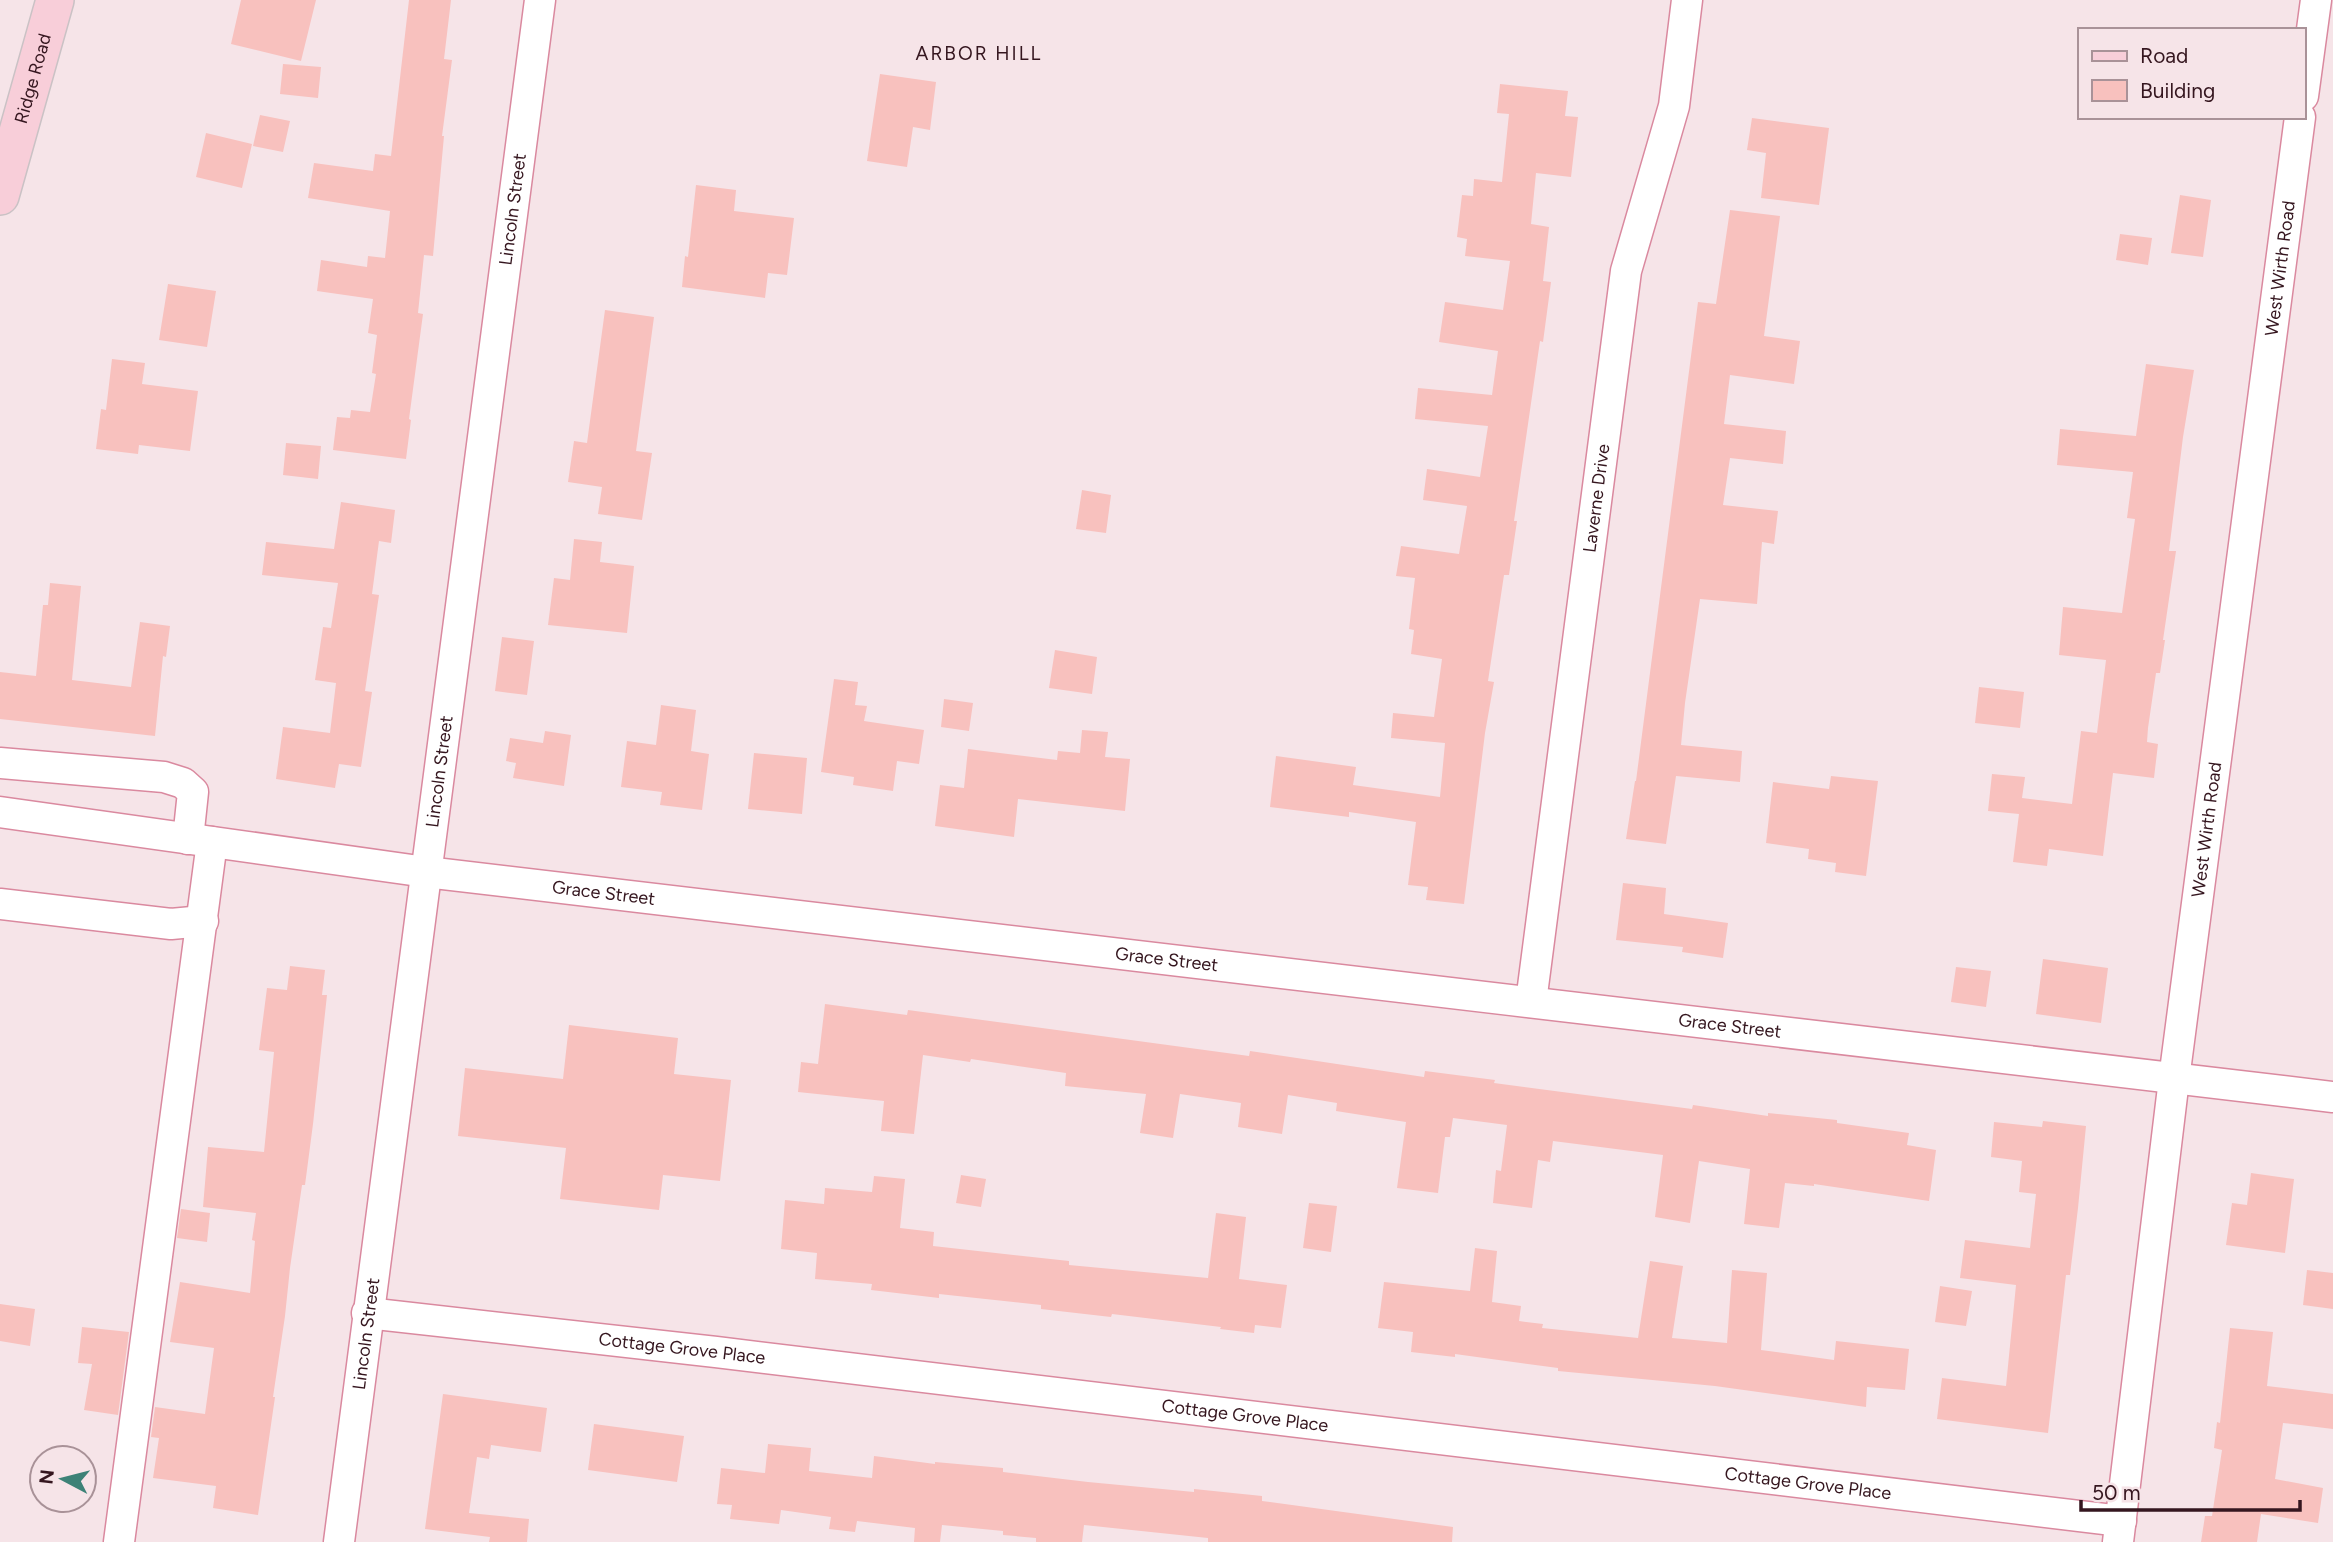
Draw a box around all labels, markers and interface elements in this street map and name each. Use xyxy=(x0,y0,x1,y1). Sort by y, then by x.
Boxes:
legend xyxy=(2078,28,2305,119)
street label: Ridge Road xyxy=(10,31,56,126)
district label: ARBOR HILL xyxy=(916,42,1042,65)
text: Road xyxy=(2140,43,2188,68)
text: Building xyxy=(2140,78,2215,103)
street label: Lincoln Street xyxy=(495,152,531,267)
street label: West Wirth Road xyxy=(2260,199,2300,337)
street label: Laverne Drive xyxy=(1579,442,1614,554)
street label: Lincoln Street xyxy=(421,714,458,829)
street label: West Wirth Road xyxy=(2187,760,2226,899)
street label: Grace Street xyxy=(551,876,656,910)
street label: Grace Street xyxy=(1114,942,1219,976)
street label: Grace Street xyxy=(1677,1009,1783,1043)
street label: Lincoln Street xyxy=(348,1276,384,1391)
street label: Cottage Grove Place xyxy=(598,1328,767,1369)
street label: Cottage Grove Place xyxy=(1160,1395,1330,1437)
north arrow xyxy=(28,1444,98,1514)
street label: Cottage Grove Place xyxy=(1723,1462,1893,1504)
text: N xyxy=(34,1468,59,1486)
scale bar xyxy=(2081,1468,2300,1512)
text: 50 m xyxy=(2092,1480,2141,1505)

